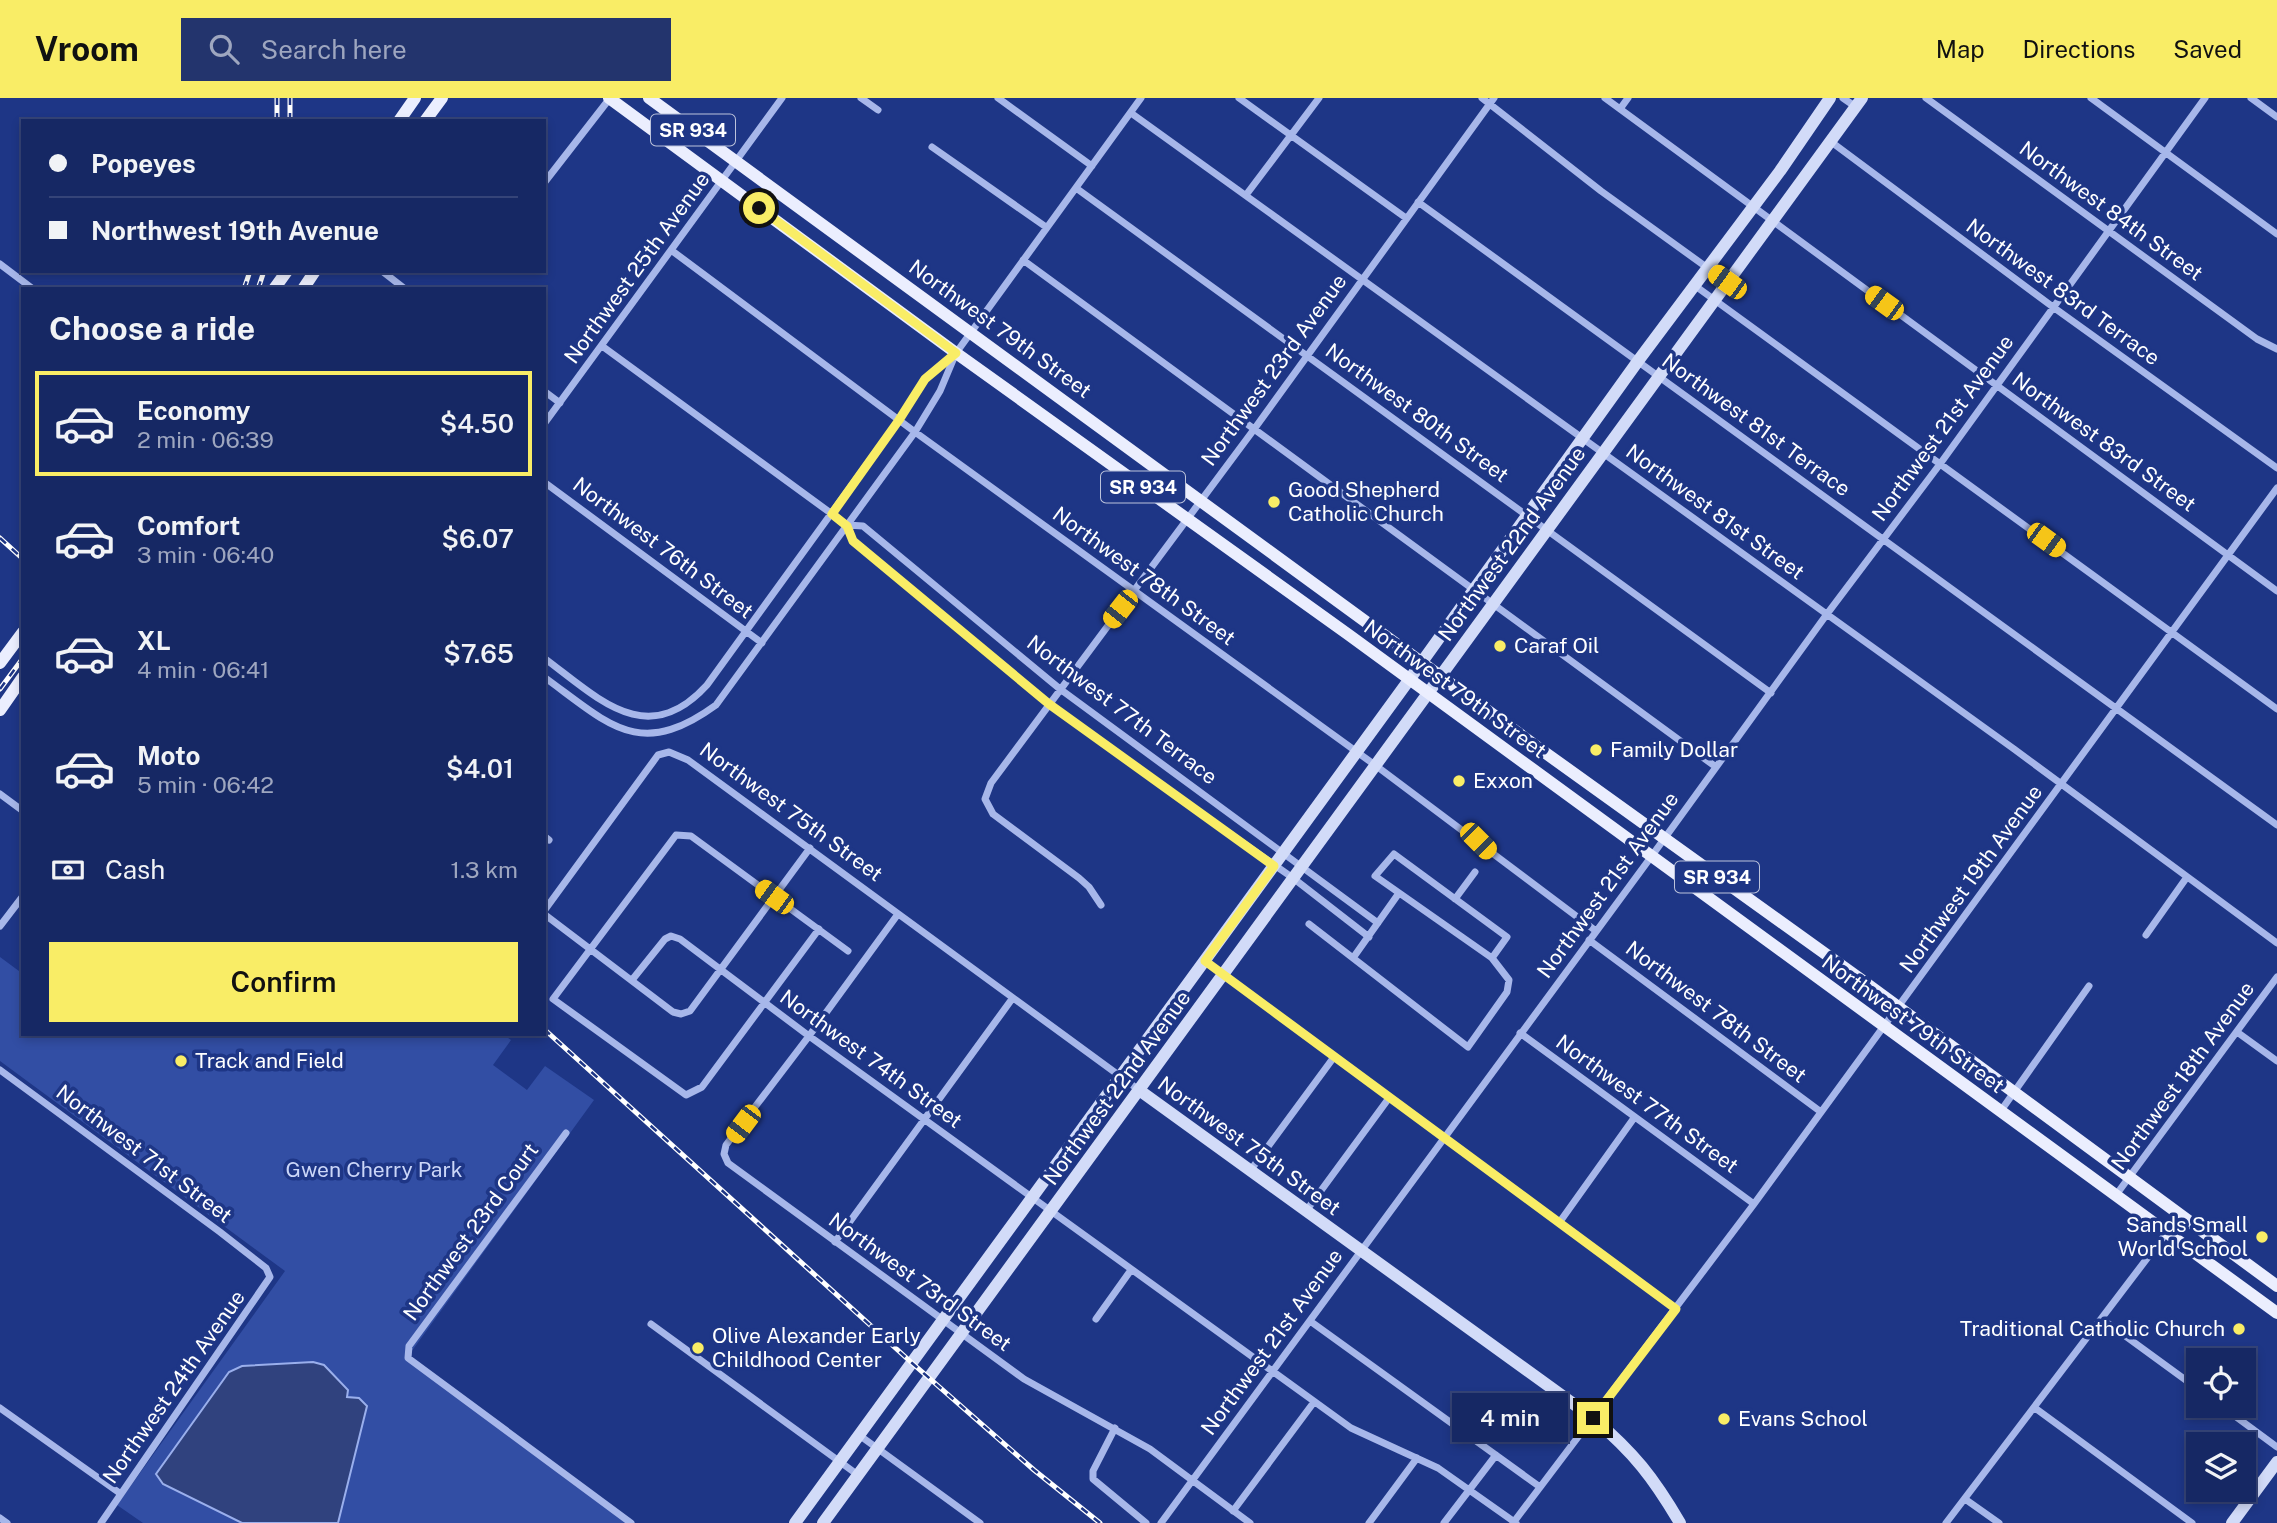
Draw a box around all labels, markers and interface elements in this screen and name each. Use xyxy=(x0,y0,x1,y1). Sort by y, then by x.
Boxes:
search box xyxy=(181,18,671,81)
text: Vroom xyxy=(35,30,139,68)
icon: search xyxy=(205,30,243,68)
text: Search here xyxy=(261,34,407,65)
text: Map xyxy=(1936,35,1985,63)
text: Directions xyxy=(2023,35,2135,63)
text: Saved xyxy=(2173,35,2242,63)
road number: SR 934 xyxy=(651,114,735,146)
street label: Northwest 84th Street xyxy=(2015,136,2208,286)
text: Popeyes xyxy=(91,148,196,179)
street label: Northwest 25th Avenue xyxy=(559,167,714,368)
route start xyxy=(743,192,775,224)
street label: Northwest 83rd Terrace xyxy=(1962,213,2165,370)
text: Northwest 19th Avenue xyxy=(91,215,379,246)
street label: Northwest 79th Street xyxy=(904,254,1096,403)
car xyxy=(1704,261,1751,303)
street label: Northwest 23rd Avenue xyxy=(1196,269,1351,470)
car xyxy=(1861,282,1908,324)
text: Choose a ride xyxy=(49,310,255,347)
street label: Northwest 21st Avenue xyxy=(1867,330,2019,526)
street label: Northwest 80th Street xyxy=(1321,338,1514,487)
street label: Northwest 81st Terrace xyxy=(1657,348,1855,501)
street label: Northwest 83rd Street xyxy=(2008,367,2201,517)
icon: car xyxy=(53,392,116,455)
text: Economy xyxy=(137,395,250,426)
text: $4.50 xyxy=(440,408,514,439)
text: 2 min · 06:39 xyxy=(137,426,274,453)
street label: Northwest 81st Street xyxy=(1621,439,1809,585)
street label: Northwest 22nd Avenue xyxy=(1433,442,1590,646)
street label: Northwest 76th Street xyxy=(568,472,758,623)
road number: SR 934 xyxy=(1101,472,1185,502)
place label: Good Shepherd Catholic Church xyxy=(1288,477,1444,526)
marker: Good Shepherd Catholic Church xyxy=(1266,494,1282,510)
street label: Northwest 78th Street xyxy=(1048,501,1240,650)
icon: car xyxy=(53,507,116,570)
text: Comfort xyxy=(137,510,240,541)
car xyxy=(2023,519,2070,561)
text: $6.07 xyxy=(441,523,514,554)
text: 3 min · 06:40 xyxy=(137,541,274,568)
car xyxy=(1099,586,1142,632)
street label: Northwest 79th Street xyxy=(1359,614,1551,763)
icon: car xyxy=(53,622,116,685)
text: XL xyxy=(137,625,171,656)
street label: Northwest 77th Terrace xyxy=(1022,630,1222,789)
place label: Caraf Oil xyxy=(1514,633,1599,658)
text: $7.65 xyxy=(443,638,514,669)
marker: Caraf Oil xyxy=(1492,638,1508,654)
text: 4 min · 06:41 xyxy=(137,656,269,683)
icon: car xyxy=(53,737,116,800)
street label: Northwest 75th Street xyxy=(695,737,888,886)
place label: Family Dollar xyxy=(1610,737,1738,762)
text: Moto xyxy=(137,740,200,771)
marker: Family Dollar xyxy=(1588,742,1604,758)
text: $4.01 xyxy=(446,753,514,784)
place label: Exxon xyxy=(1473,768,1533,793)
text: 5 min · 06:42 xyxy=(137,771,274,798)
marker: Exxon xyxy=(1451,773,1467,789)
street label: Northwest 19th Avenue xyxy=(1894,780,2047,978)
street label: Northwest 21st Avenue xyxy=(1532,787,1684,983)
car xyxy=(1456,819,1501,863)
icon: cash xyxy=(49,851,87,889)
text: Cash xyxy=(105,854,165,885)
text: 1.3 km xyxy=(451,856,518,883)
road number: SR 934 xyxy=(1675,862,1759,892)
car xyxy=(751,876,798,918)
street label: Northwest 78th Street xyxy=(1621,936,1811,1088)
button: Confirm xyxy=(49,942,518,1022)
street label: Northwest 79th Street xyxy=(1817,949,2009,1098)
street label: Northwest 18th Avenue xyxy=(2106,977,2259,1175)
street label: Northwest 74th Street xyxy=(775,984,967,1133)
street label: Northwest 22nd Avenue xyxy=(1038,986,1195,1190)
street label: Northwest 77th Street xyxy=(1551,1029,1743,1178)
place label: Track and Field xyxy=(195,1048,344,1073)
marker: Track and Field xyxy=(173,1053,189,1069)
street label: Northwest 75th Street xyxy=(1153,1071,1346,1220)
street label: Northwest 71st Street xyxy=(51,1079,237,1228)
car xyxy=(722,1101,765,1147)
street label: Northwest 23rd Court xyxy=(398,1138,543,1325)
park label: Gwen Cherry Park xyxy=(286,1157,463,1182)
street label: Northwest 73rd Street xyxy=(824,1207,1016,1356)
place label: Sands Small World School xyxy=(2118,1212,2248,1261)
marker: Sands Small World School xyxy=(2254,1229,2270,1245)
street label: Northwest 21st Avenue xyxy=(1196,1244,1348,1440)
street label: Northwest 24th Avenue xyxy=(97,1285,250,1488)
place label: Traditional Catholic Church xyxy=(1960,1316,2225,1341)
marker: Traditional Catholic Church xyxy=(2231,1321,2247,1337)
place label: Olive Alexander Early Childhood Center xyxy=(712,1323,921,1372)
marker: Olive Alexander Early Childhood Center xyxy=(690,1340,706,1356)
map controls xyxy=(2186,1348,2256,1502)
button: locate xyxy=(2186,1348,2256,1418)
callout: 4 min xyxy=(1453,1394,1568,1442)
route end xyxy=(1577,1402,1609,1434)
text: 4 min xyxy=(1480,1404,1540,1431)
place label: Evans School xyxy=(1738,1406,1868,1431)
marker: Evans School xyxy=(1716,1411,1732,1427)
button: layers xyxy=(2186,1432,2256,1502)

